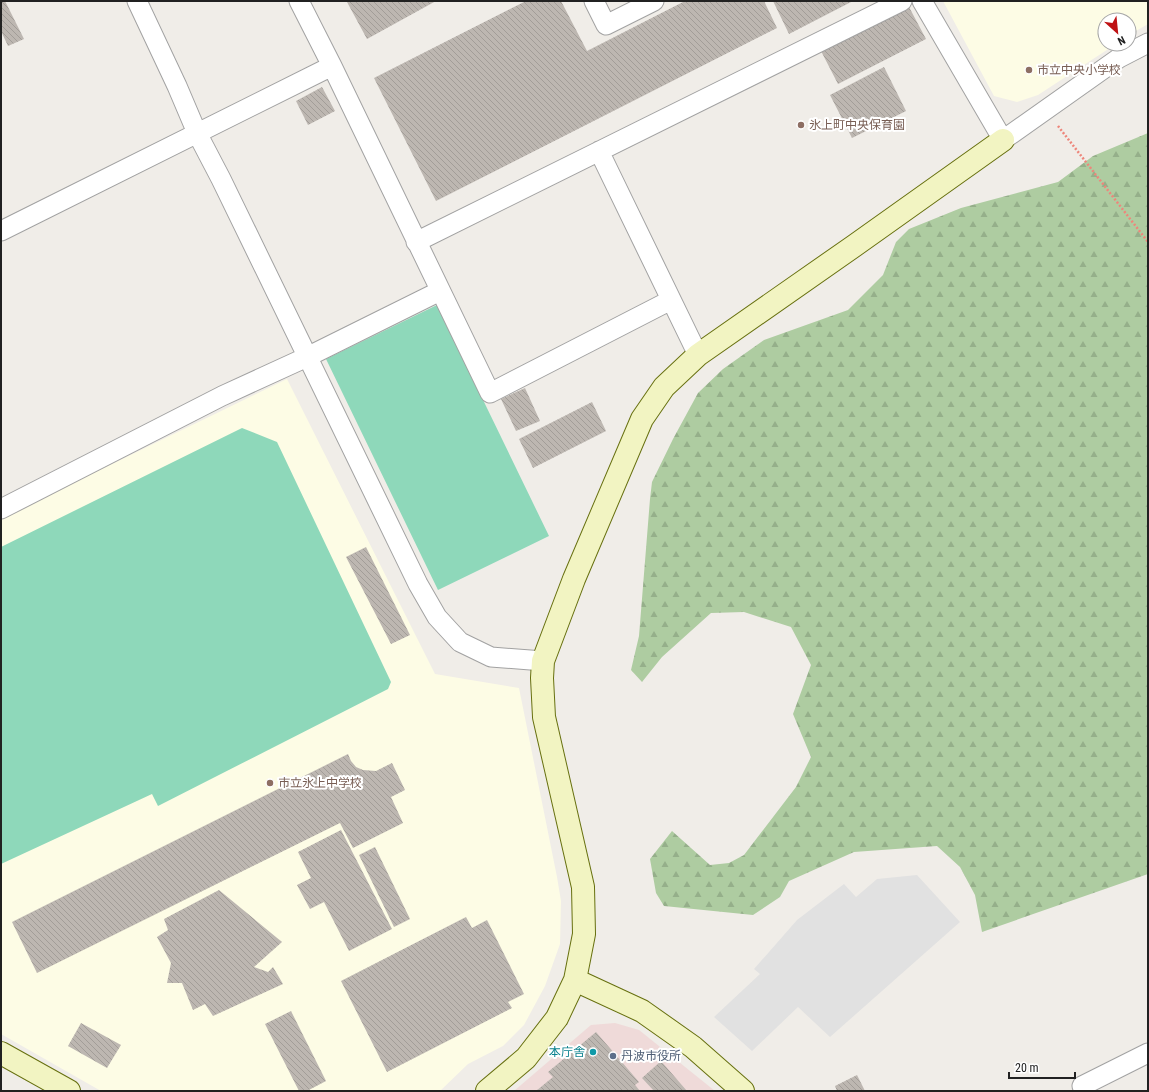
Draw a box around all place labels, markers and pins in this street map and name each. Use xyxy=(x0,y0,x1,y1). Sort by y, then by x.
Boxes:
place label: 市立中央小学校 xyxy=(1037,63,1121,77)
marker: 市立中央小学校 xyxy=(1024,65,1034,75)
place label: 氷上町中央保育園 xyxy=(809,118,905,132)
marker: 氷上町中央保育園 xyxy=(796,120,806,130)
place label: 市立氷上中学校 xyxy=(278,776,362,790)
marker: 市立氷上中学校 xyxy=(265,778,275,788)
place label: 本庁舎 xyxy=(549,1045,585,1059)
marker: 本庁舎 xyxy=(588,1047,598,1057)
place label: 丹波市役所 xyxy=(621,1049,681,1063)
marker: 丹波市役所 xyxy=(608,1051,618,1061)

